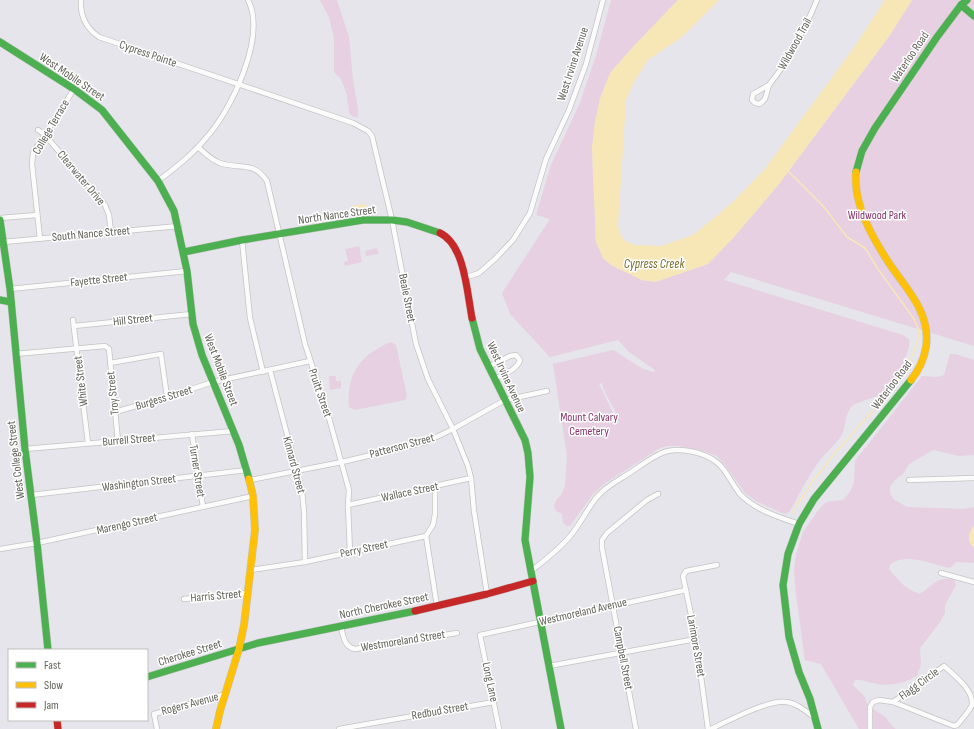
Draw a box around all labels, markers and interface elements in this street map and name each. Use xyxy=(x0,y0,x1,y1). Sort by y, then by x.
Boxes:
street label: Wildwood Trail xyxy=(775,15,815,73)
street label: West Irvine Avenue xyxy=(554,25,592,103)
street label: Waterloo Road xyxy=(888,29,932,85)
street label: Cypress Pointe xyxy=(117,37,179,71)
street label: West Mobile Street xyxy=(36,50,108,105)
street label: College Terrace xyxy=(29,97,73,157)
street label: Clearwater Drive xyxy=(54,148,108,209)
street label: North Nance Street xyxy=(297,202,377,228)
park label: Wildwood Park xyxy=(848,208,907,223)
street label: South Nance Street xyxy=(51,223,131,245)
water label: Cypress Creek xyxy=(624,256,685,272)
street label: Fayette Street xyxy=(70,270,129,290)
street label: Beale Street xyxy=(395,272,419,324)
street label: Hill Street xyxy=(112,310,154,330)
street label: West Mobile Street xyxy=(200,332,242,408)
street label: West Irvine Avenue xyxy=(483,339,529,415)
street label: White Street xyxy=(70,355,92,407)
street label: Waterloo Road xyxy=(869,357,915,413)
street label: Pruitt Street xyxy=(305,367,335,420)
street label: Troy Street xyxy=(103,370,123,416)
street label: Burgess Street xyxy=(134,382,195,414)
park label: Mount Calvary Cemetery xyxy=(560,410,618,439)
street label: West College Street xyxy=(4,420,28,500)
street label: Burrell Street xyxy=(102,430,157,450)
street label: Patterson Street xyxy=(368,430,436,462)
street label: Kinnard Street xyxy=(279,435,309,495)
street label: Turner Street xyxy=(185,444,209,499)
street label: Washington Street xyxy=(101,471,177,495)
street label: Wallace Street xyxy=(380,479,440,505)
street label: Marengo Street xyxy=(95,510,159,538)
street label: Perry Street xyxy=(339,537,390,561)
street label: Harris Street xyxy=(190,586,243,606)
street label: North Cherokee Street xyxy=(338,589,430,623)
street label: Westmoreland Avenue xyxy=(538,595,628,629)
street label: Larimore Street xyxy=(683,614,709,679)
street label: Campbell Street xyxy=(609,625,637,691)
street label: Westmoreland Street xyxy=(360,627,447,655)
street label: Cherokee Street xyxy=(157,636,224,670)
legend xyxy=(8,649,148,721)
text: Fast xyxy=(44,658,61,673)
street label: Long Lane xyxy=(478,661,502,703)
street label: Flagg Circle xyxy=(896,664,942,704)
text: Slow xyxy=(44,678,63,693)
street label: Rogers Avenue xyxy=(160,689,220,719)
text: Jam xyxy=(43,698,59,713)
street label: Redbud Street xyxy=(410,699,470,723)

